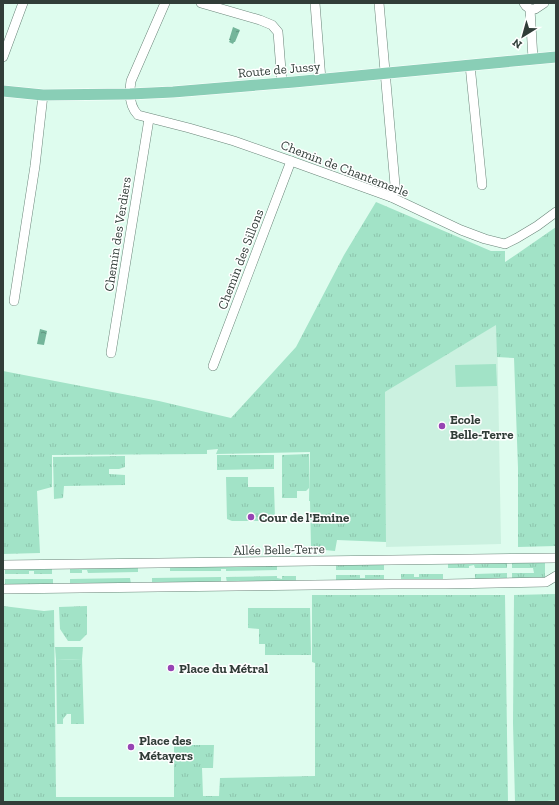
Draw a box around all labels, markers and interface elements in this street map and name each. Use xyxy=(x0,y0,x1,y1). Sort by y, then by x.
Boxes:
north arrow xyxy=(503,16,543,56)
text: N xyxy=(510,35,525,51)
street label: Route de Jussy xyxy=(237,58,321,81)
street label: Chemin de Chantemerle xyxy=(279,137,411,200)
street label: Chemin des Verdiers xyxy=(101,175,134,292)
street label: Chemin des Sillons xyxy=(214,207,267,311)
place label: Ecole Belle-Terre xyxy=(450,412,514,442)
marker: Ecole Belle-Terre xyxy=(437,421,447,431)
place label: Cour de l'Emine xyxy=(259,510,350,525)
marker: Cour de l'Emine xyxy=(246,512,256,522)
street label: Allée Belle-Terre xyxy=(233,541,325,558)
place label: Place du Métral xyxy=(179,661,269,676)
marker: Place du Métral xyxy=(166,663,176,673)
place label: Place des Métayers xyxy=(139,733,193,763)
marker: Place des Métayers xyxy=(126,742,136,752)

